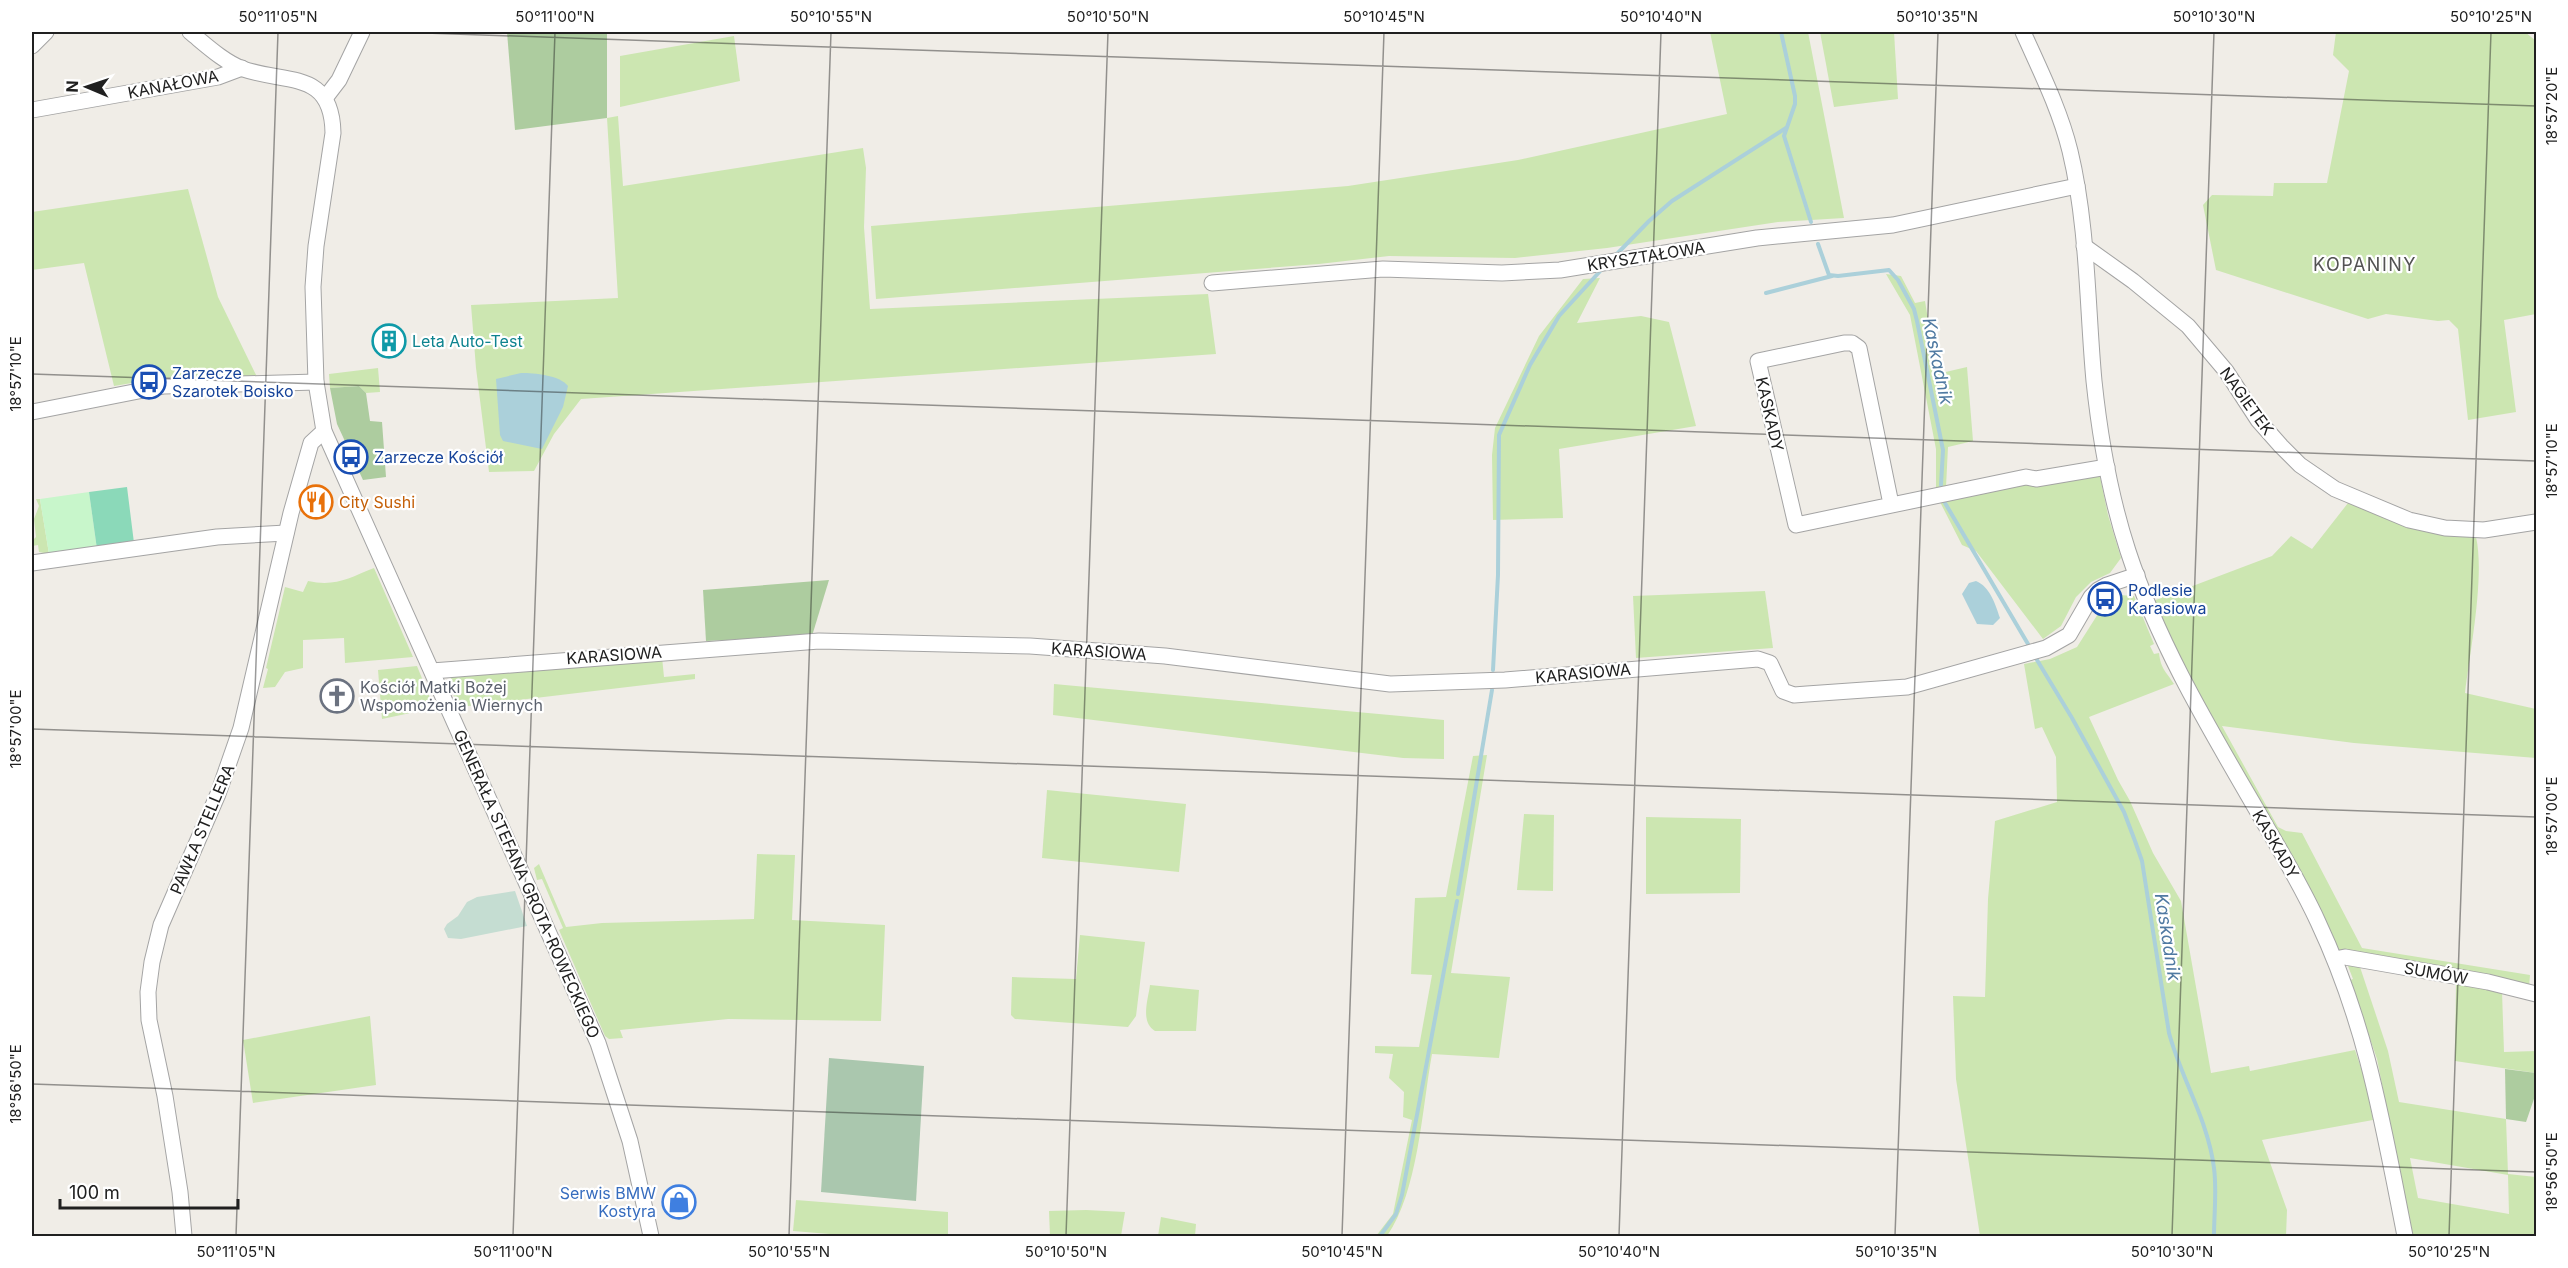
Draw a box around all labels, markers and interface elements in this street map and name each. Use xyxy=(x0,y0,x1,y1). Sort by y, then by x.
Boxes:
text: 50°11'05"N xyxy=(239,7,317,26)
text: 50°11'00"N xyxy=(515,7,595,26)
text: 50°10'55"N xyxy=(790,7,872,26)
text: 50°10'50"N xyxy=(1067,7,1149,26)
text: 50°10'45"N xyxy=(1343,7,1425,26)
text: 50°10'40"N xyxy=(1620,7,1702,26)
text: 50°10'35"N xyxy=(1896,7,1978,26)
text: 50°10'30"N xyxy=(2173,7,2255,26)
text: 50°10'25"N xyxy=(2450,7,2532,26)
north arrow xyxy=(57,57,117,117)
street label: KANAŁOWA xyxy=(126,65,220,103)
text: 18°57'20"E xyxy=(2542,67,2561,145)
text: N xyxy=(62,80,82,93)
street label: KRYSZTAŁOWA xyxy=(1586,237,1706,275)
district label: KOPANINY xyxy=(2313,254,2417,275)
water label: Kaskadnik xyxy=(1919,316,1958,407)
building icon: Leta Auto-Test xyxy=(371,323,407,359)
place label: Leta Auto-Test xyxy=(412,331,523,351)
text: 18°57'10"E xyxy=(6,336,25,412)
place label: Zarzecze Szarotek Boisko xyxy=(172,363,294,401)
street label: NAGIETEK xyxy=(2216,363,2278,439)
bus stop icon: Zarzecze Szarotek Boisko xyxy=(131,364,167,400)
street label: KASKADY xyxy=(1752,375,1788,453)
text: 18°57'10"E xyxy=(2542,423,2561,499)
bus stop icon: Zarzecze Kościół xyxy=(333,439,369,475)
place label: Zarzecze Kościół xyxy=(374,447,503,467)
restaurant icon: City Sushi xyxy=(298,484,334,520)
place label: City Sushi xyxy=(339,492,415,512)
place label: Podlesie Karasiowa xyxy=(2128,580,2206,618)
bus stop icon: Podlesie Karasiowa xyxy=(2087,581,2123,617)
street label: KARASIOWA xyxy=(1051,638,1147,664)
street label: KARASIOWA xyxy=(566,642,662,668)
street label: KARASIOWA xyxy=(1534,659,1632,687)
place label: Kościół Matki Bożej Wspomożenia Wiernych xyxy=(360,677,543,715)
church icon: Kościół Matki Bożej Wspomożenia Wiernych xyxy=(319,678,355,714)
text: 18°57'00"E xyxy=(6,689,25,769)
street label: GENERAŁA STEFANA GROTA-ROWECKIEGO xyxy=(450,727,604,1041)
street label: PAWŁA STELLERA xyxy=(166,761,238,897)
text: 18°57'00"E xyxy=(2542,776,2561,856)
street label: KASKADY xyxy=(2248,806,2304,882)
water label: Kaskadnik xyxy=(2151,892,2185,983)
street label: SUMÓW xyxy=(2402,958,2470,988)
text: 18°56'50"E xyxy=(6,1044,25,1124)
text: 18°56'50"E xyxy=(2542,1132,2561,1212)
scale bar xyxy=(60,1172,238,1210)
text: 100 m xyxy=(69,1182,120,1203)
place label: Serwis BMW Kostyra xyxy=(560,1183,656,1221)
shop icon: Serwis BMW Kostyra xyxy=(661,1184,697,1220)
text: 50°11'05"N xyxy=(197,1242,275,1261)
text: 50°11'00"N xyxy=(473,1242,553,1261)
text: 50°10'55"N xyxy=(748,1242,830,1261)
text: 50°10'50"N xyxy=(1025,1242,1107,1261)
text: 50°10'45"N xyxy=(1301,1242,1383,1261)
text: 50°10'40"N xyxy=(1578,1242,1660,1261)
text: 50°10'35"N xyxy=(1855,1242,1937,1261)
text: 50°10'30"N xyxy=(2131,1242,2213,1261)
text: 50°10'25"N xyxy=(2408,1242,2490,1261)

